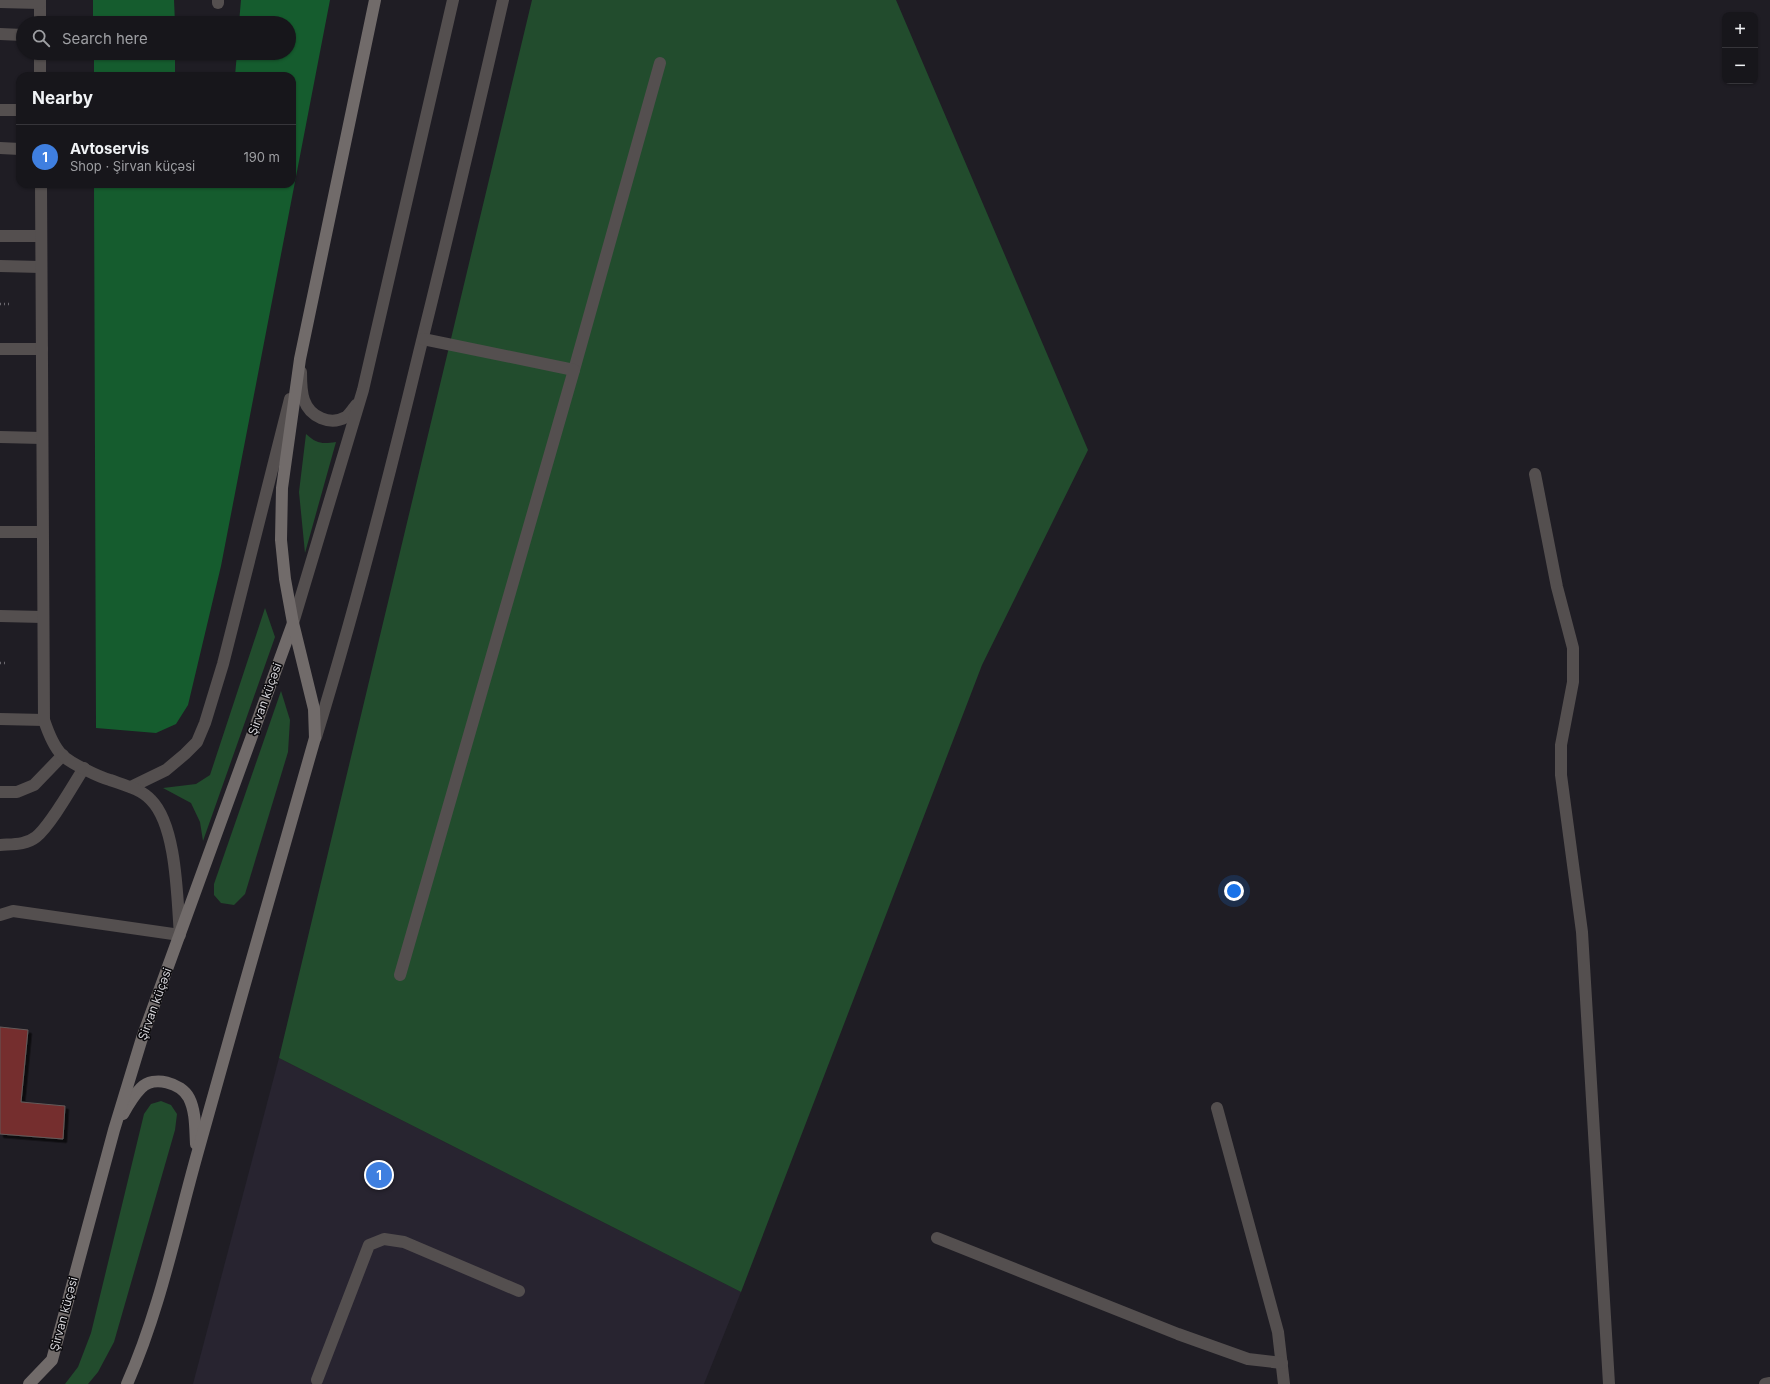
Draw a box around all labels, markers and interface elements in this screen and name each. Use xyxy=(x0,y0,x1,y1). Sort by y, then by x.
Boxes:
map controls xyxy=(1722,12,1758,84)
button: + xyxy=(1722,12,1758,48)
search box xyxy=(16,16,296,60)
icon: search xyxy=(30,27,52,49)
text: Search here xyxy=(62,29,148,48)
button: − xyxy=(1722,48,1758,84)
text: Nearby xyxy=(32,88,93,108)
text: Avtoservis xyxy=(70,139,149,158)
text: 1 xyxy=(42,149,48,165)
text: 190 m xyxy=(243,149,280,165)
text: Shop · Şirvan küçəsi xyxy=(70,158,195,174)
street label: Şirvan küçəsi xyxy=(244,660,285,737)
your location xyxy=(1224,881,1244,901)
street label: Şirvan küçəsi xyxy=(134,965,175,1042)
pin: 1 xyxy=(366,1160,392,1190)
street label: Şirvan küçəsi xyxy=(46,1275,81,1353)

